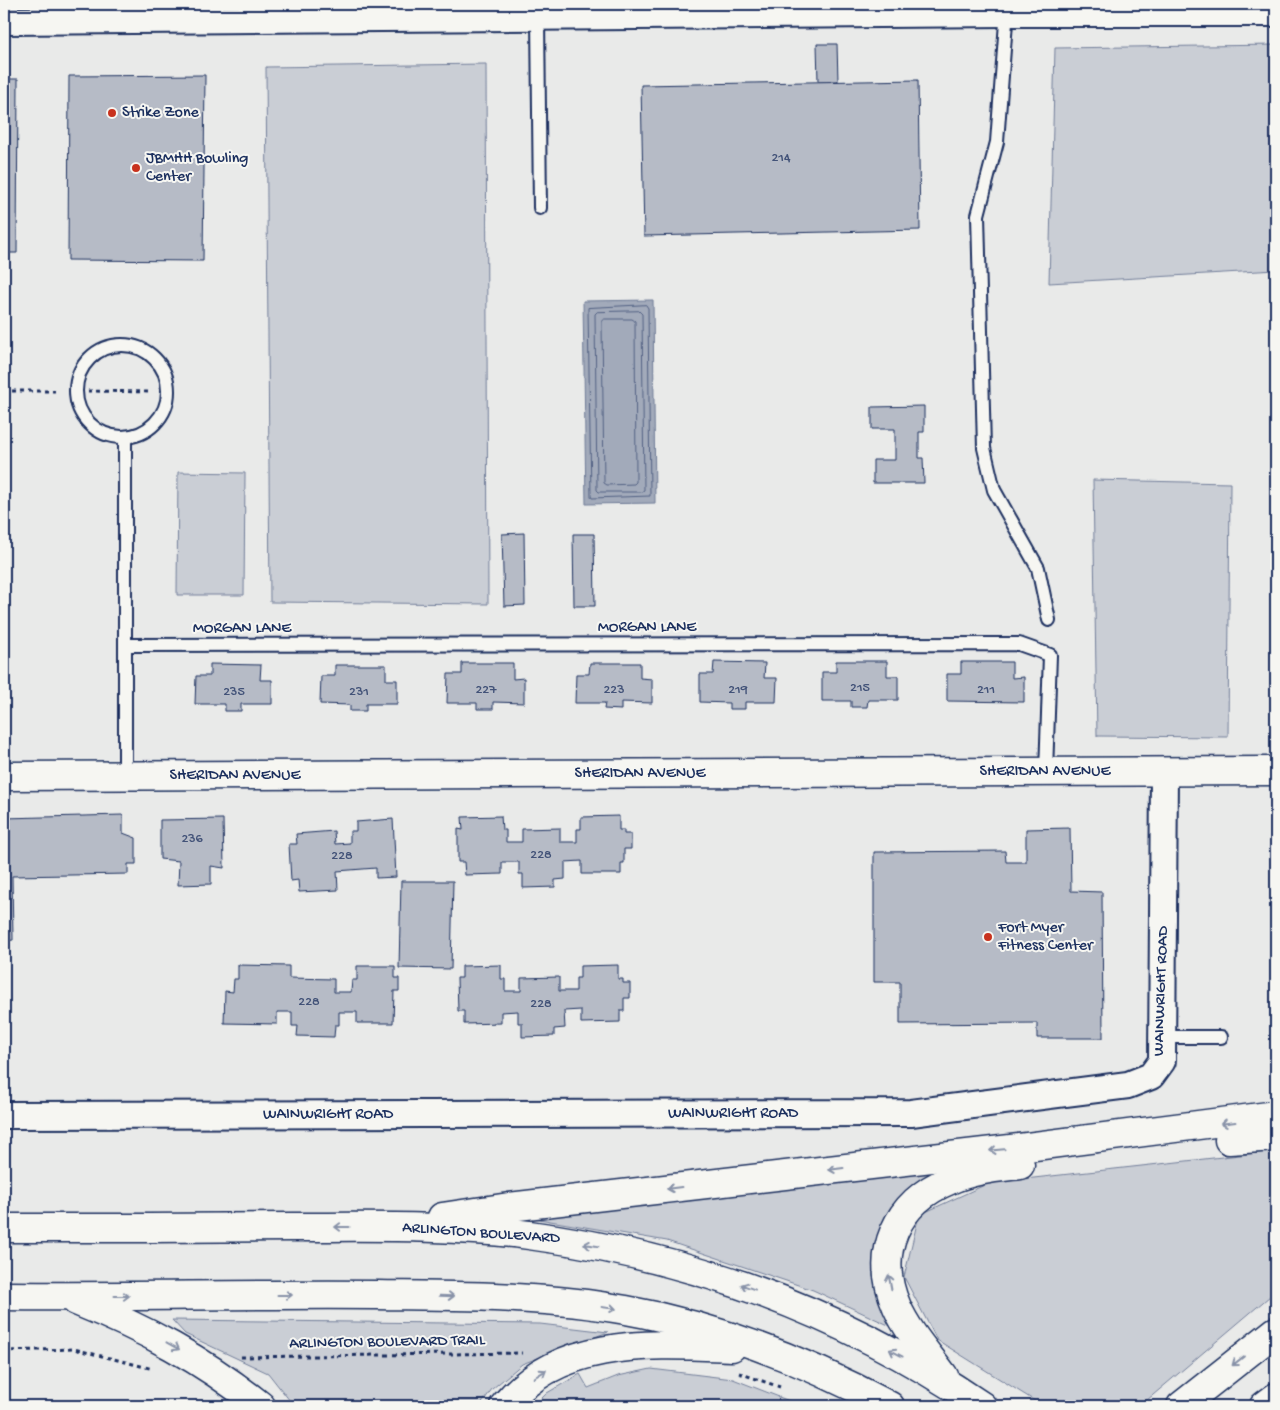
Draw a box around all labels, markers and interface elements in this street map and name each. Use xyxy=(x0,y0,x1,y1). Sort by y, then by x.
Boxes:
place label: Strike Zone xyxy=(122,104,200,123)
marker: Strike Zone xyxy=(106,107,118,119)
place label: JBMHH Bowling Center xyxy=(146,150,248,187)
house number: 214 xyxy=(771,150,791,167)
marker: JBMHH Bowling Center xyxy=(130,162,142,174)
street label: MORGAN LANE xyxy=(598,619,697,638)
street label: MORGAN LANE xyxy=(193,620,292,639)
house number: 215 xyxy=(850,680,870,697)
house number: 227 xyxy=(475,682,497,699)
house number: 223 xyxy=(604,682,625,699)
house number: 219 xyxy=(728,682,748,699)
house number: 211 xyxy=(977,682,995,699)
house number: 235 xyxy=(223,684,245,701)
house number: 231 xyxy=(349,684,369,701)
street label: SHERIDAN AVENUE xyxy=(980,763,1111,782)
street label: SHERIDAN AVENUE xyxy=(575,765,706,784)
street label: SHERIDAN AVENUE xyxy=(170,767,301,786)
house number: 236 xyxy=(181,831,204,848)
house number: 228 xyxy=(530,847,552,864)
house number: 228 xyxy=(331,848,353,865)
place label: Fort Myer Fitness Center xyxy=(997,919,1094,956)
street label: WAINWRIGHT ROAD xyxy=(1150,925,1174,1056)
marker: Fort Myer Fitness Center xyxy=(982,931,994,943)
house number: 228 xyxy=(298,994,320,1011)
house number: 228 xyxy=(530,996,552,1013)
street label: WAINWRIGHT ROAD xyxy=(668,1105,799,1124)
street label: WAINWRIGHT ROAD xyxy=(263,1106,394,1125)
one-way arrow xyxy=(1220,1118,1236,1128)
one-way arrow xyxy=(989,1145,1005,1155)
one-way arrow xyxy=(828,1164,844,1174)
one-way arrow xyxy=(667,1183,683,1193)
street label: ARLINGTON BOULEVARD xyxy=(401,1219,561,1249)
one-way arrow xyxy=(334,1222,350,1232)
one-way arrow xyxy=(583,1240,599,1250)
one-way arrow xyxy=(885,1275,894,1291)
one-way arrow xyxy=(741,1282,756,1291)
one-way arrow xyxy=(276,1290,293,1300)
one-way arrow xyxy=(114,1291,130,1301)
one-way arrow xyxy=(439,1291,455,1301)
one-way arrow xyxy=(601,1303,617,1313)
street label: ARLINGTON BOULEVARD TRAIL xyxy=(289,1332,486,1354)
one-way arrow xyxy=(166,1341,181,1351)
one-way arrow xyxy=(889,1348,904,1357)
one-way arrow xyxy=(1231,1356,1245,1366)
one-way arrow xyxy=(532,1369,546,1379)

